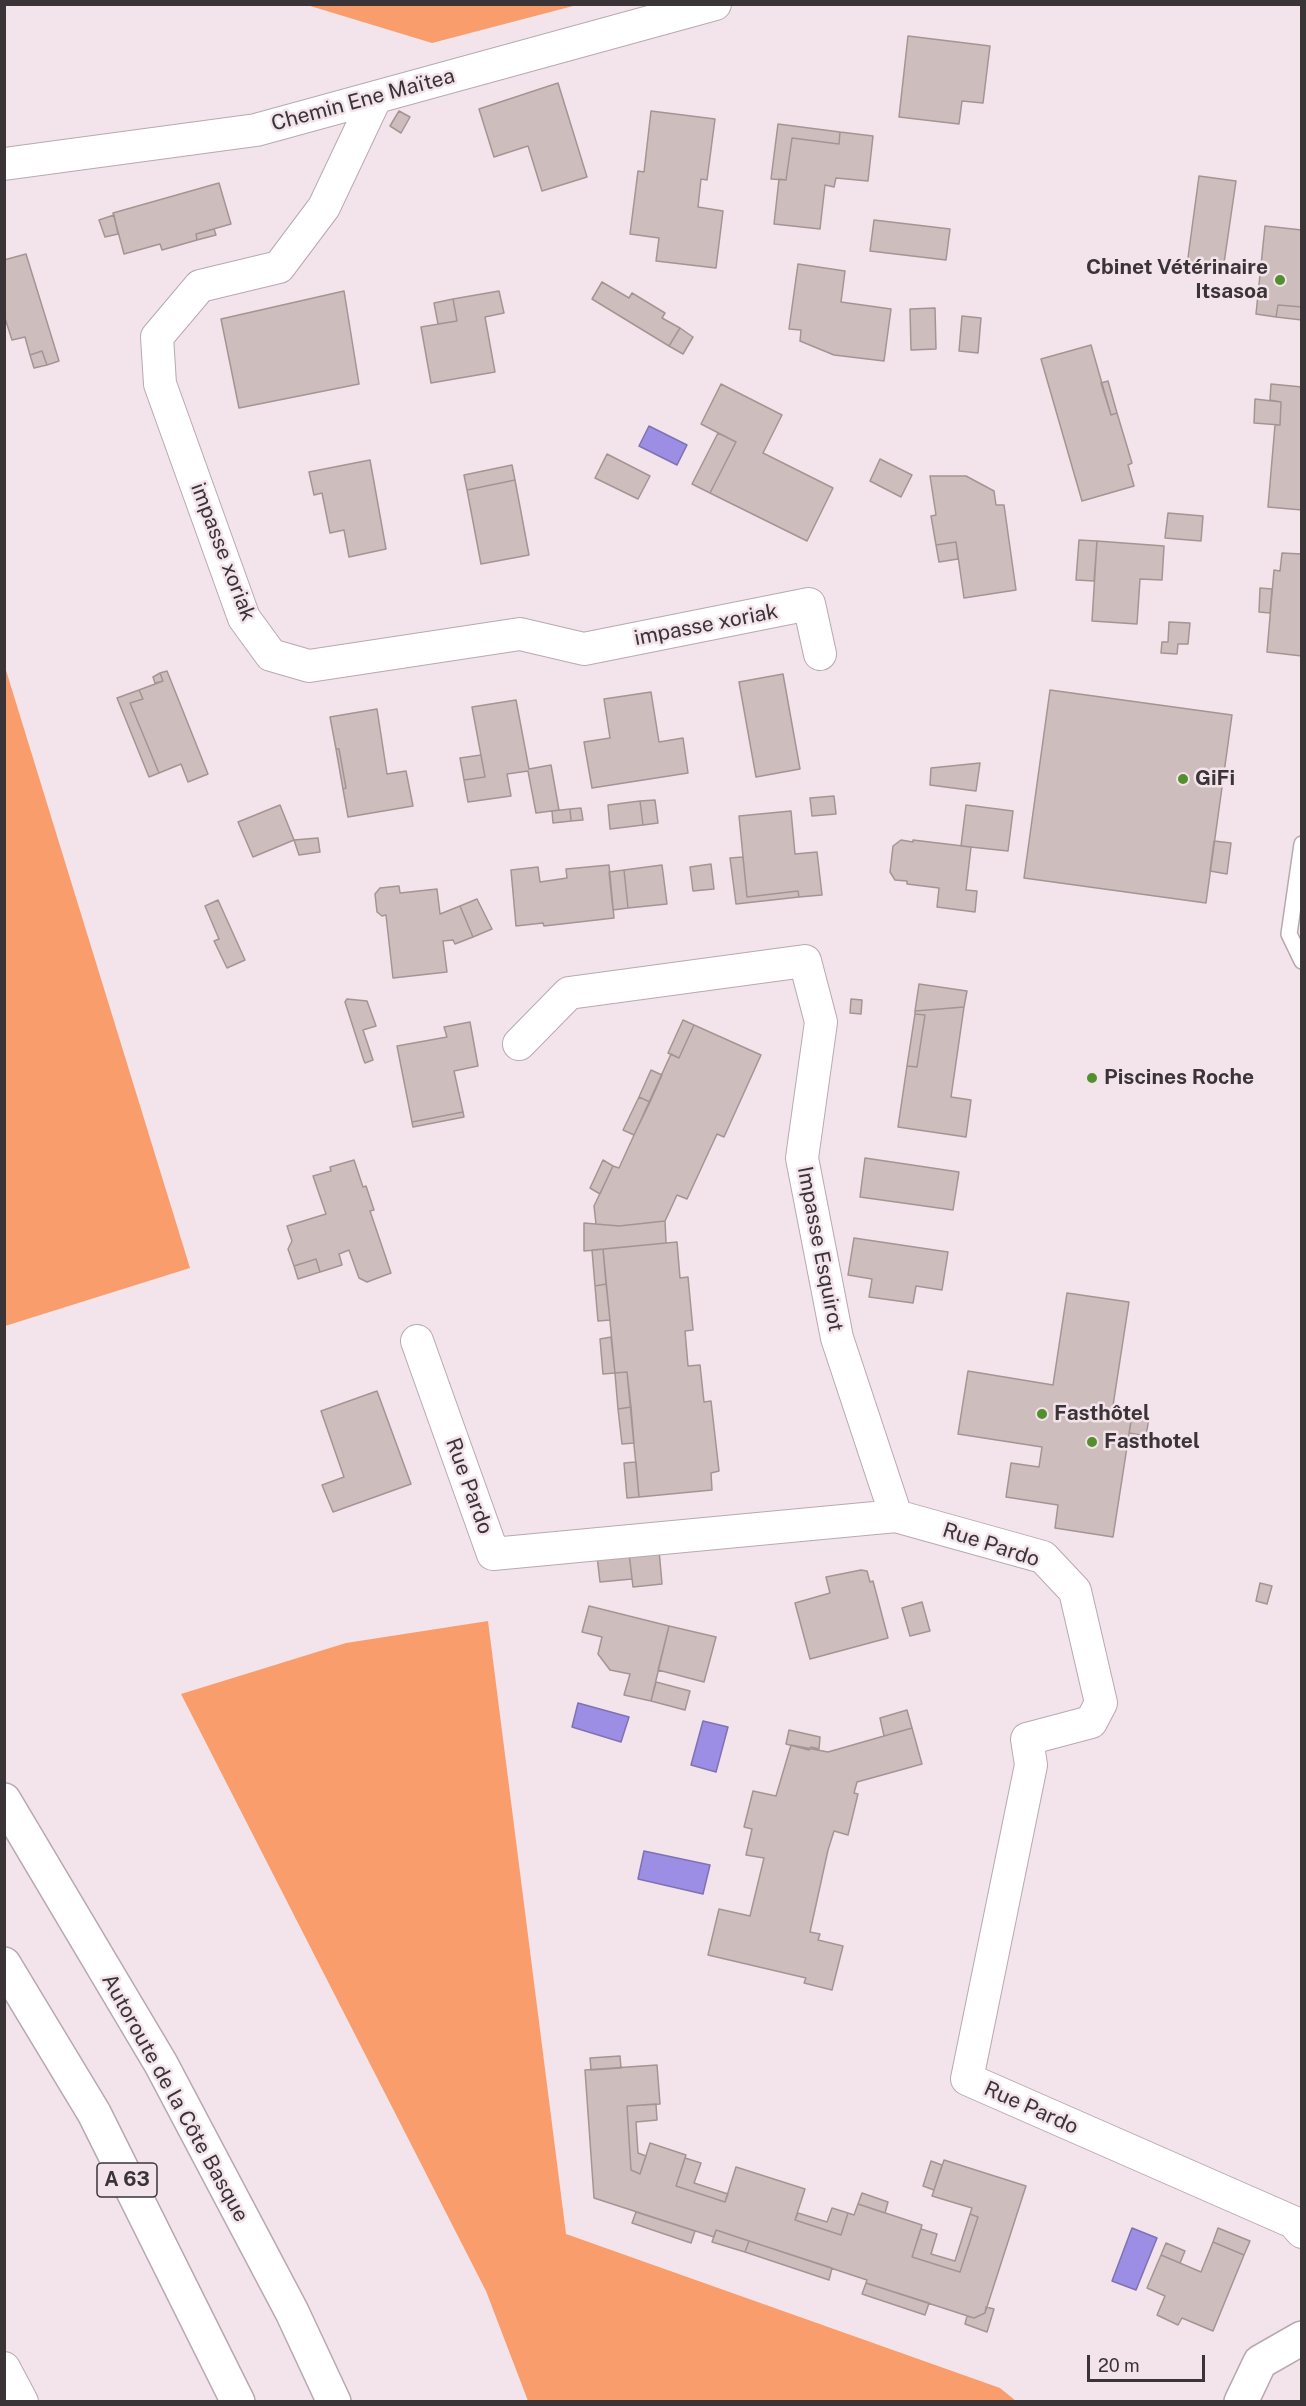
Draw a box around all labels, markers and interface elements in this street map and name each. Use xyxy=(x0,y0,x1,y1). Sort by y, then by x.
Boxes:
street label: Chemin Ene Maïtea xyxy=(269,63,457,137)
place label: Cbinet Vétérinaire Itsasoa xyxy=(1086,255,1268,305)
marker: Cbinet Vétérinaire Itsasoa xyxy=(1273,273,1287,287)
street label: impasse xoriak xyxy=(185,479,261,625)
street label: impasse xoriak xyxy=(632,599,780,651)
place label: GiFi xyxy=(1195,766,1235,792)
marker: GiFi xyxy=(1176,772,1190,786)
place label: Piscines Roche xyxy=(1104,1065,1254,1091)
marker: Piscines Roche xyxy=(1085,1071,1099,1085)
street label: Impasse Esquirot xyxy=(792,1164,848,1334)
place label: Fasthôtel xyxy=(1054,1401,1150,1427)
marker: Fasthôtel xyxy=(1035,1407,1049,1421)
place label: Fasthotel xyxy=(1104,1429,1200,1455)
street label: Rue Pardo xyxy=(440,1434,498,1538)
marker: Fasthotel xyxy=(1085,1435,1099,1449)
street label: Rue Pardo xyxy=(939,1517,1043,1573)
street label: Autoroute de la Côte Basque xyxy=(96,1970,254,2226)
street label: Rue Pardo xyxy=(980,2076,1082,2140)
road number: A 63 xyxy=(97,2163,157,2197)
scale bar xyxy=(1090,2343,1208,2381)
text: 20 m xyxy=(1098,2355,1140,2376)

